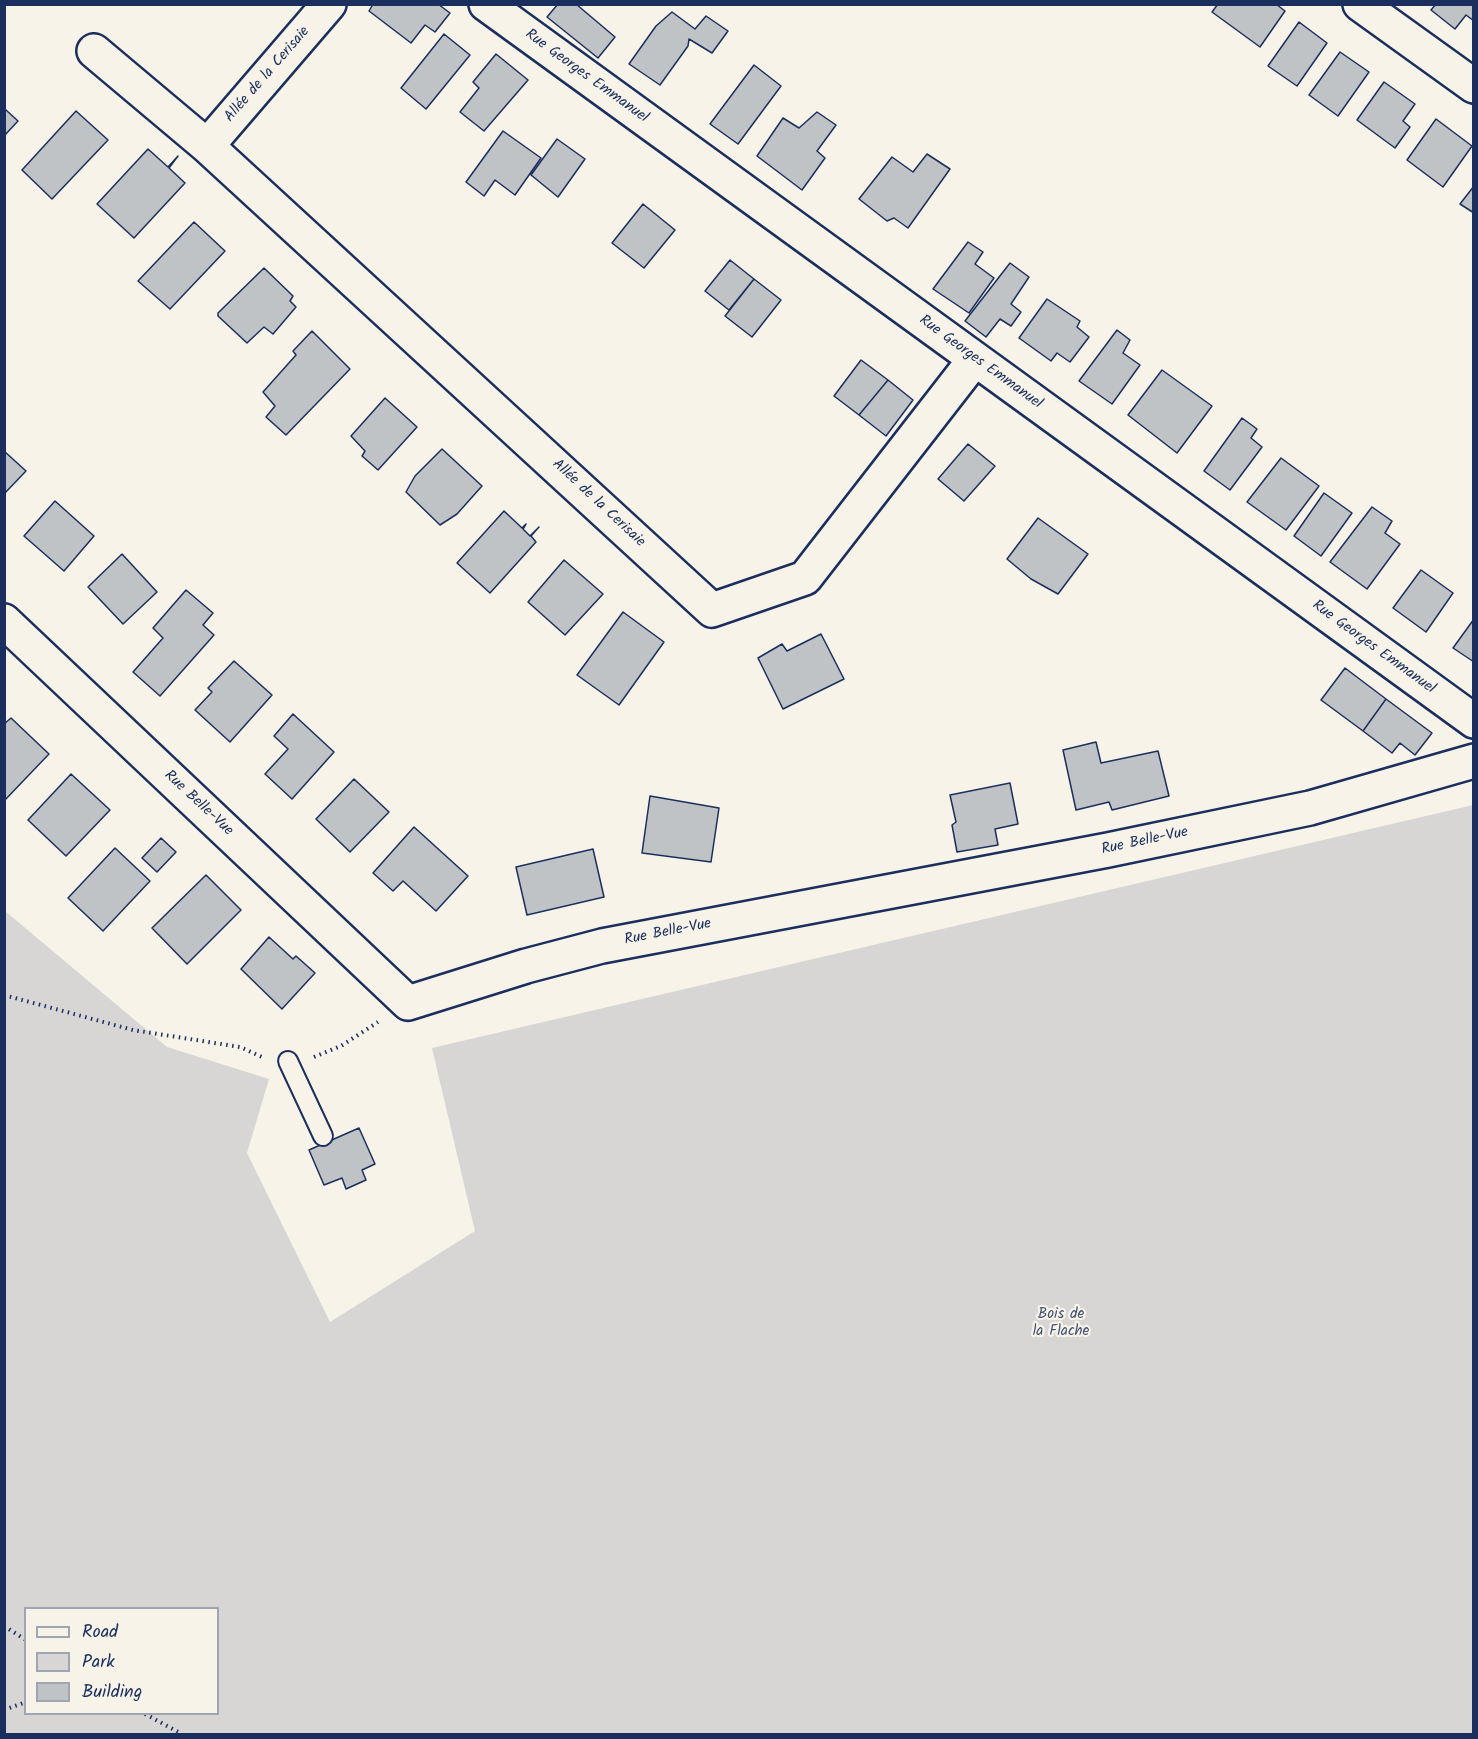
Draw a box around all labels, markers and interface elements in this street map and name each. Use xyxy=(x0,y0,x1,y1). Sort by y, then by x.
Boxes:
street label: Allée de la Cerisaie xyxy=(222,24,314,126)
street label: Rue Georges Emmanuel xyxy=(521,26,651,128)
street label: Rue Georges Emmanuel xyxy=(915,312,1045,414)
street label: Allée de la Cerisaie xyxy=(548,456,648,552)
street label: Rue Georges Emmanuel xyxy=(1308,597,1438,699)
street label: Rue Belle-Vue xyxy=(160,767,236,841)
street label: Rue Belle-Vue xyxy=(1100,824,1190,860)
street label: Rue Belle-Vue xyxy=(623,916,713,950)
park label: Bois de la Flache xyxy=(1033,1306,1089,1341)
legend xyxy=(24,1607,219,1715)
text: Road xyxy=(82,1618,118,1647)
text: Park xyxy=(82,1648,115,1677)
text: Building xyxy=(82,1678,142,1707)

